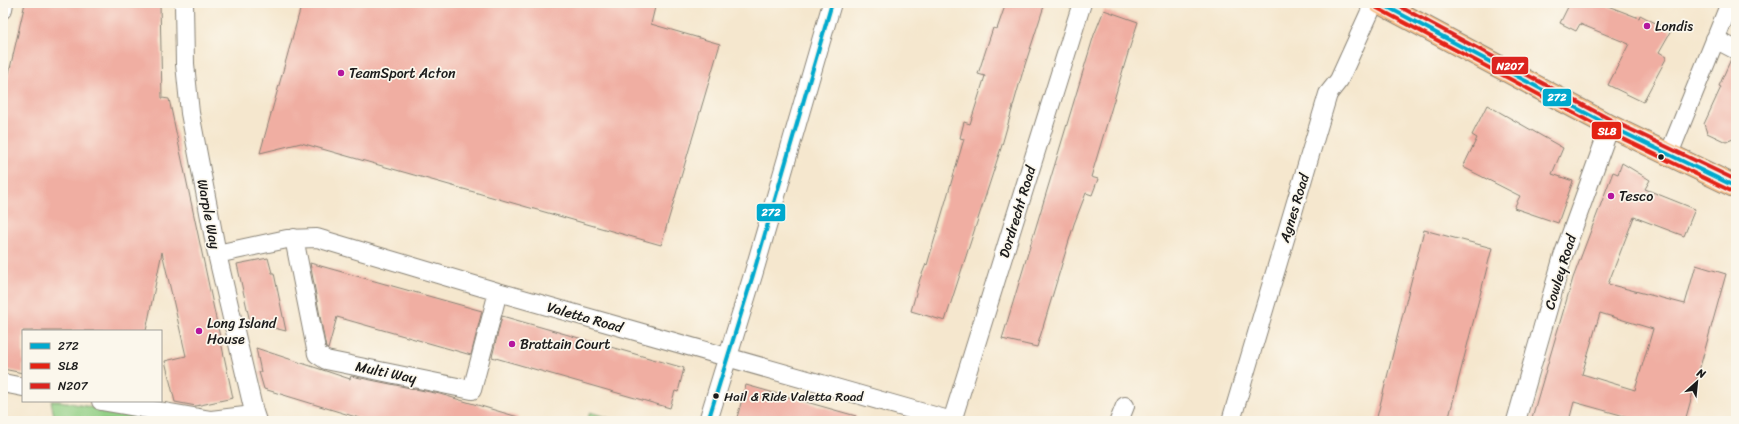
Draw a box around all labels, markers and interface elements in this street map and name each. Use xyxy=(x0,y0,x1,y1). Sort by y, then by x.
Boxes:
place label: Londis xyxy=(1655,14,1693,39)
marker: Londis xyxy=(1642,21,1652,31)
line badge: N207 xyxy=(1491,56,1529,75)
text: N207 xyxy=(1495,57,1525,76)
place label: TeamSport Acton xyxy=(349,61,456,86)
marker: TeamSport Acton xyxy=(336,68,346,78)
line badge: 272 xyxy=(1542,88,1572,107)
text: 272 xyxy=(1547,88,1567,107)
line badge: SL8 xyxy=(1591,121,1622,140)
text: SL8 xyxy=(1597,122,1617,141)
unlabelled marker xyxy=(1656,152,1666,162)
street label: Dordrecht Road xyxy=(992,162,1044,261)
street label: Agnes Road xyxy=(1272,169,1317,246)
street label: Warple Way xyxy=(189,177,228,252)
place label: Tesco xyxy=(1619,184,1653,209)
marker: Tesco xyxy=(1606,191,1616,201)
line badge: 272 xyxy=(756,203,786,222)
text: 272 xyxy=(761,203,781,222)
street label: Cowley Road xyxy=(1537,230,1584,313)
street label: Valetta Road xyxy=(544,295,627,341)
place label: Long Island House xyxy=(207,311,278,352)
marker: Long Island House xyxy=(194,326,204,336)
legend xyxy=(22,330,162,402)
place label: Brattain Court xyxy=(520,332,610,357)
text: 272 xyxy=(58,335,79,357)
marker: Brattain Court xyxy=(507,339,517,349)
street label: Multi Way xyxy=(353,354,419,391)
text: SL8 xyxy=(58,355,78,377)
north arrow xyxy=(1677,362,1717,402)
text: N xyxy=(1693,363,1709,384)
text: N207 xyxy=(58,375,89,397)
place label: Hail & Ride Valetta Road xyxy=(724,385,864,408)
marker: Hail & Ride Valetta Road xyxy=(711,391,721,401)

